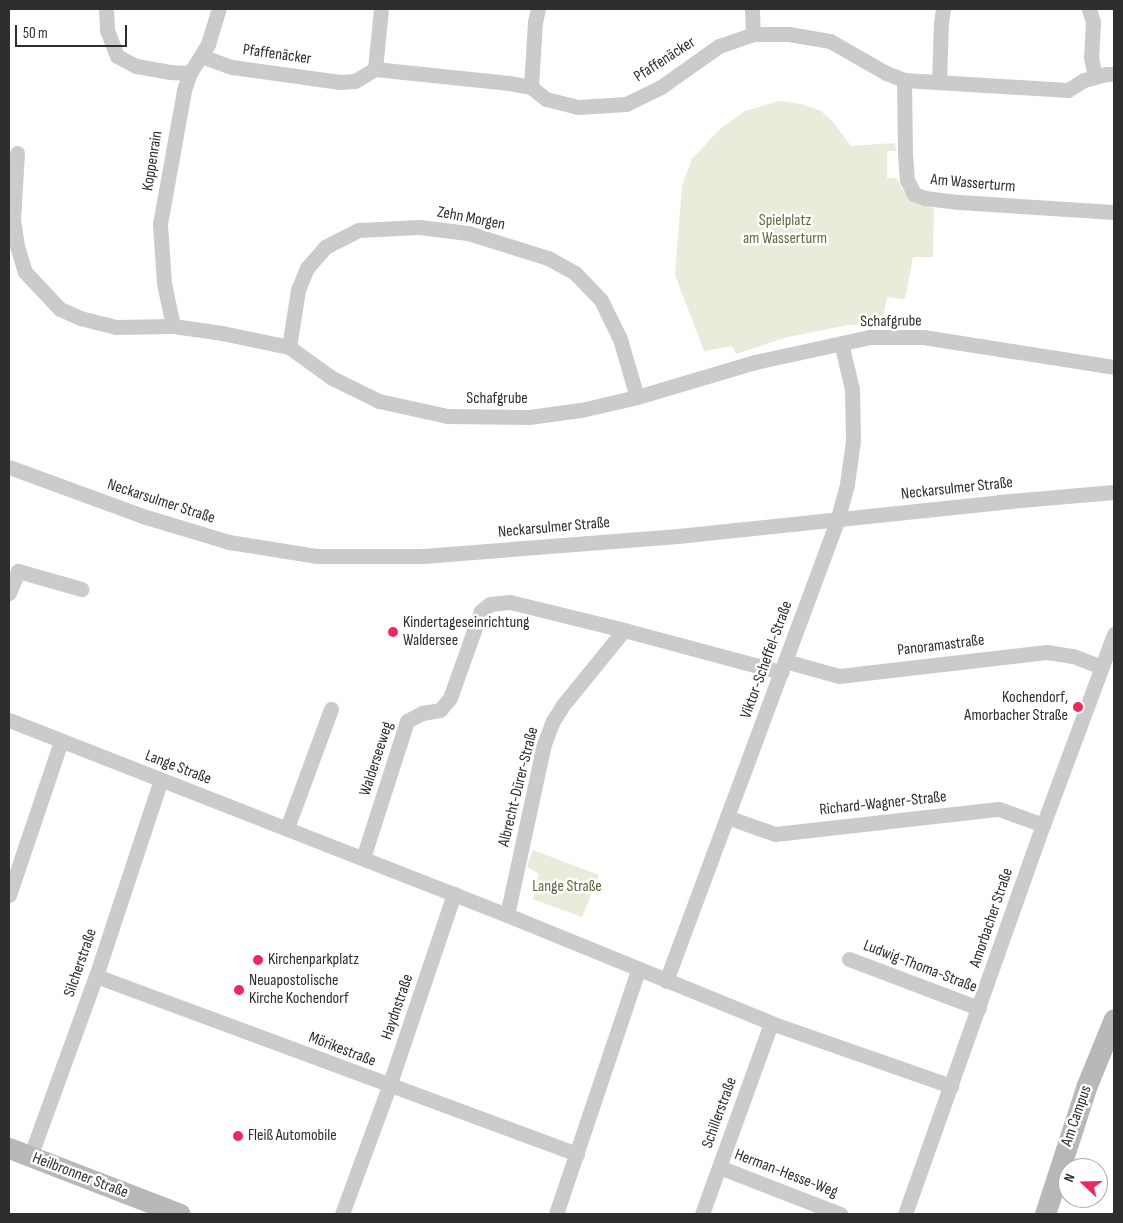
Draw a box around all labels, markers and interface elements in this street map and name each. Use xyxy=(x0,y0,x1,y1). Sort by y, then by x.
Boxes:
scale bar xyxy=(18,15,130,47)
text: 50 m xyxy=(23,24,48,43)
street label: Pfaffenäcker xyxy=(631,33,699,87)
street label: Pfaffenäcker xyxy=(241,41,313,69)
street label: Koppenrain xyxy=(139,130,167,192)
street label: Am Wasserturm xyxy=(930,171,1016,197)
street label: Zehn Morgen xyxy=(435,203,507,235)
park label: Spielplatz am Wasserturm xyxy=(743,211,827,249)
street label: Schafgrube xyxy=(860,312,922,332)
street label: Schafgrube xyxy=(466,389,528,409)
street label: Neckarsulmer Straße xyxy=(900,474,1014,504)
street label: Neckarsulmer Straße xyxy=(105,476,217,528)
street label: Neckarsulmer Straße xyxy=(497,514,611,542)
street label: Viktor-Scheffel-Straße xyxy=(737,599,797,721)
place label: Kindertageseinrichtung Waldersee xyxy=(403,613,529,651)
marker: Kindertageseinrichtung Waldersee xyxy=(387,626,399,638)
street label: Panoramastraße xyxy=(896,631,986,661)
place label: Kochendorf, Amorbacher Straße xyxy=(964,688,1068,726)
marker: Kochendorf, Amorbacher Straße xyxy=(1072,701,1084,713)
street label: Walderseeweg xyxy=(356,719,398,799)
street label: Albrecht-Dürer-Straße xyxy=(495,725,543,849)
street label: Lange Straße xyxy=(142,747,214,789)
street label: Richard-Wagner-Straße xyxy=(818,788,948,820)
street label: Amorbacher Straße xyxy=(966,866,1018,970)
park label: Lange Straße xyxy=(532,877,602,897)
street label: Silcherstraße xyxy=(60,926,102,1000)
street label: Ludwig-Thoma-Straße xyxy=(860,936,980,998)
place label: Kirchenparkplatz xyxy=(268,950,359,970)
marker: Kirchenparkplatz xyxy=(252,954,264,966)
place label: Neuapostolische Kirche Kochendorf xyxy=(249,971,349,1009)
street label: Haydnstraße xyxy=(378,972,418,1042)
marker: Neuapostolische Kirche Kochendorf xyxy=(233,984,245,996)
street label: Mörikestraße xyxy=(306,1028,378,1072)
street label: Schillerstraße xyxy=(698,1075,742,1151)
street label: Am Campus xyxy=(1058,1083,1096,1149)
place label: Fleiß Automobile xyxy=(248,1126,337,1146)
marker: Fleiß Automobile xyxy=(232,1130,244,1142)
street label: Herman-Hesse-Weg xyxy=(732,1145,840,1203)
street label: Heilbronner Straße xyxy=(30,1149,130,1203)
north arrow xyxy=(1058,1158,1108,1208)
text: N xyxy=(1060,1171,1079,1184)

